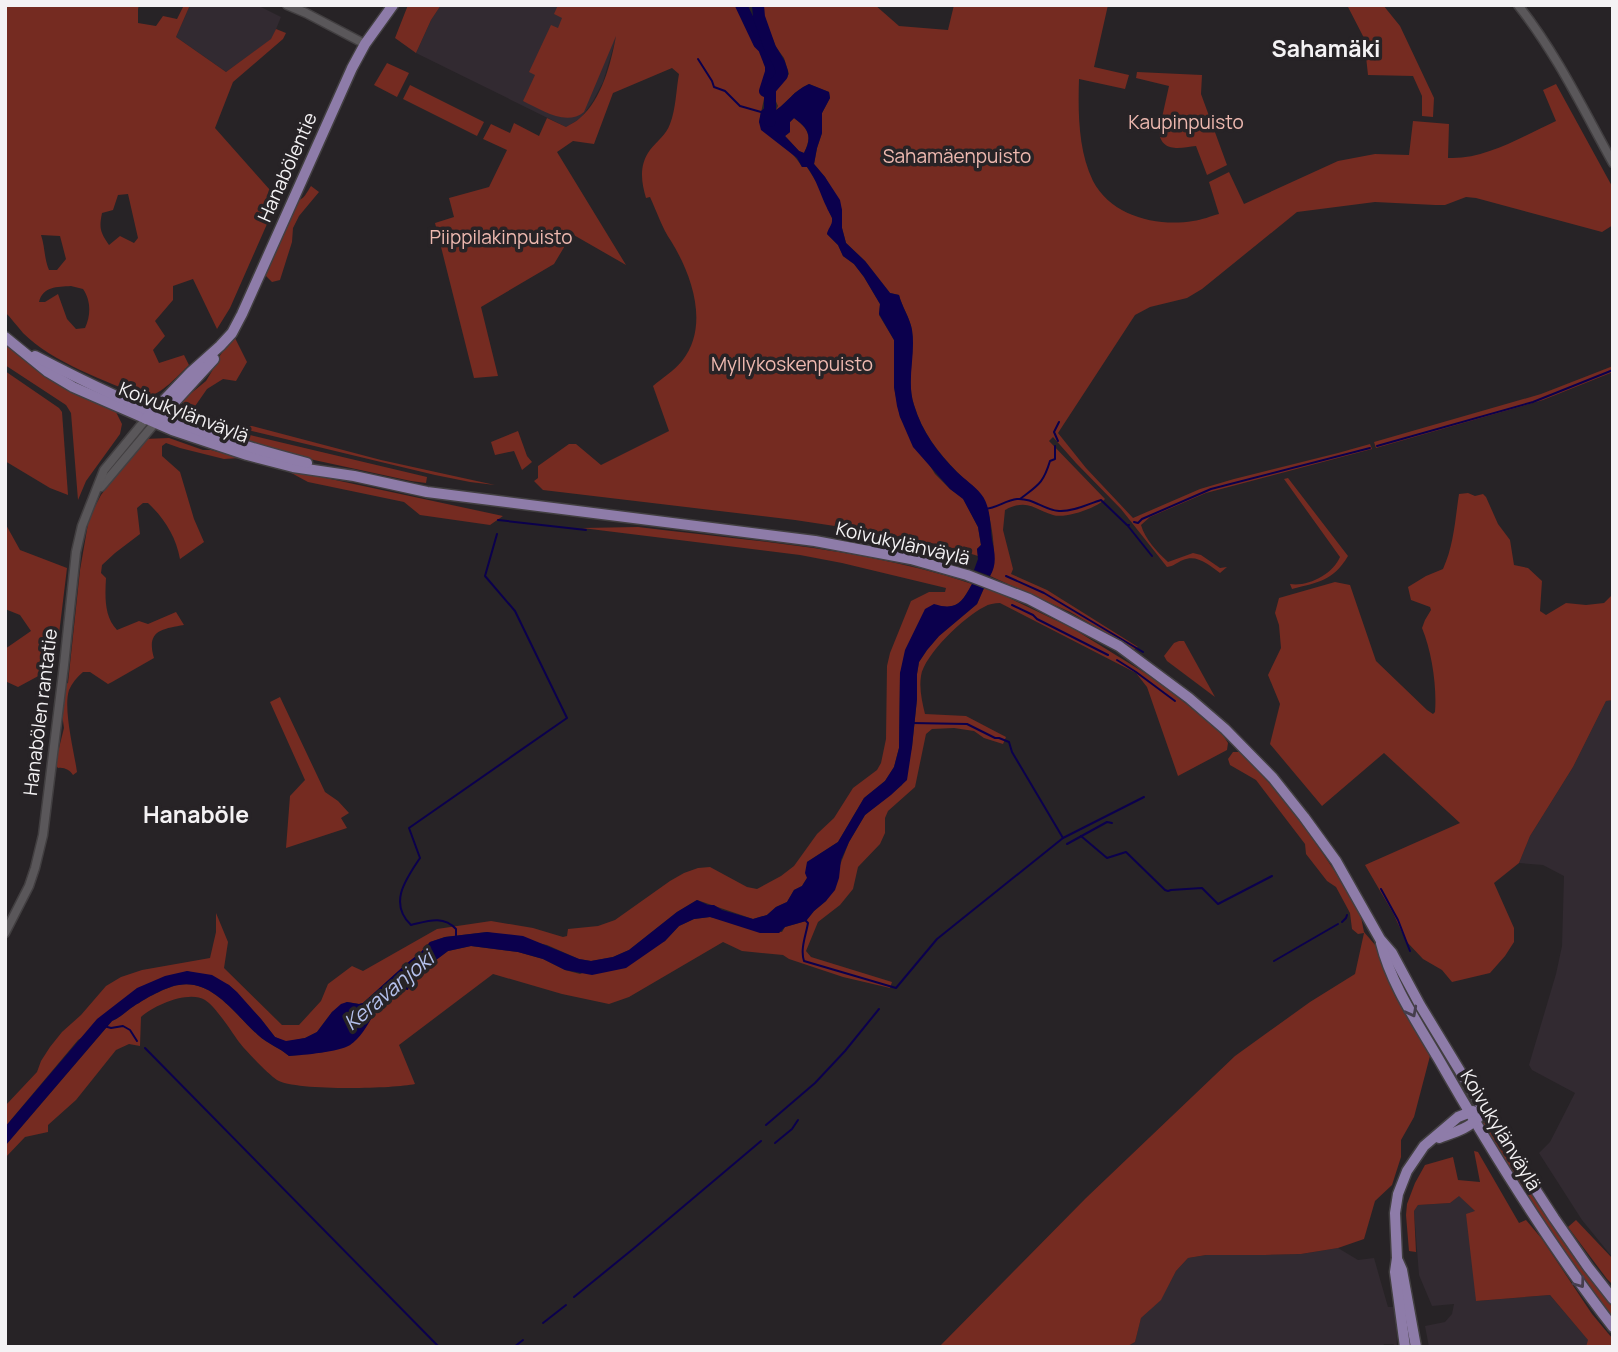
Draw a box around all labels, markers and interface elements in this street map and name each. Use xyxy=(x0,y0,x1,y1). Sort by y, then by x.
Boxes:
district label: Sahamäki xyxy=(1272,32,1380,64)
street label: Hanabölentie xyxy=(251,108,323,226)
park label: Kaupinpuisto xyxy=(1128,109,1244,135)
park label: Sahamäenpuisto xyxy=(883,143,1031,169)
park label: Piippilakinpuisto xyxy=(430,224,572,250)
park label: Myllykoskenpuisto xyxy=(711,351,873,377)
street label: Koivukylänväylä xyxy=(115,375,253,449)
street label: Koivukylänväylä xyxy=(833,515,973,571)
street label: Hanabölen rantatie xyxy=(17,627,63,797)
district label: Hanaböle xyxy=(143,798,249,830)
water label: Keravanjoki xyxy=(337,942,442,1036)
one-way arrow xyxy=(1404,1005,1417,1017)
street label: Koivukylänväylä xyxy=(1455,1065,1547,1195)
one-way arrow xyxy=(1572,1276,1584,1288)

